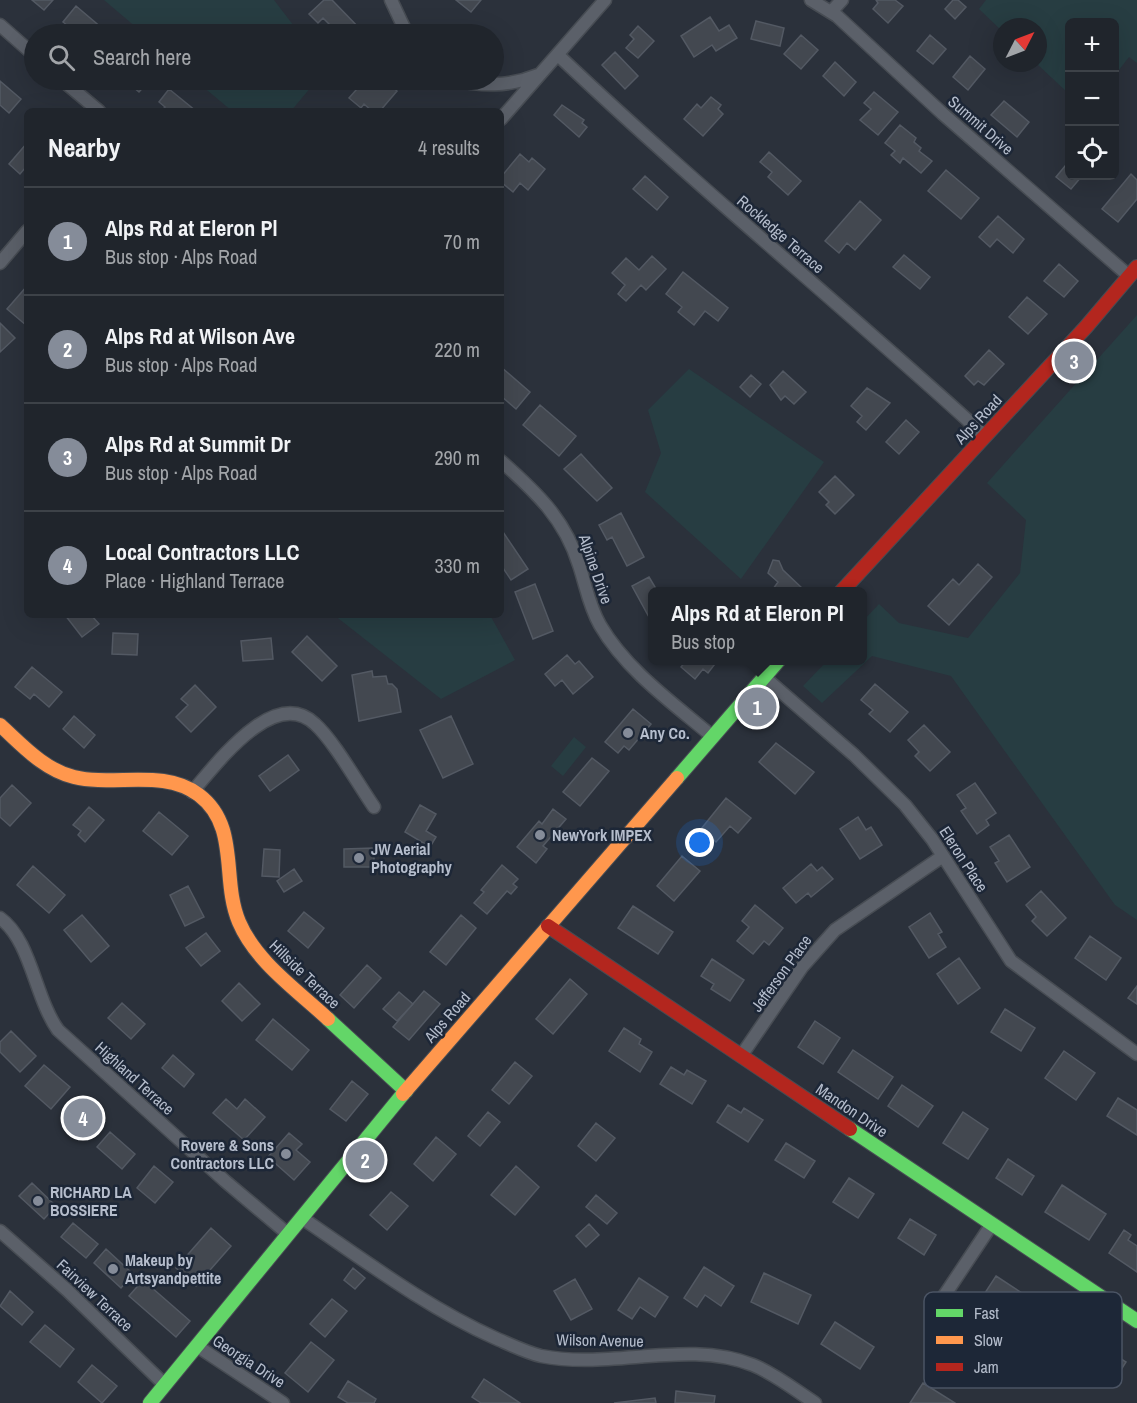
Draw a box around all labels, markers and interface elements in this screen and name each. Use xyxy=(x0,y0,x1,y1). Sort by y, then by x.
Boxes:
north arrow xyxy=(993,18,1047,72)
map controls xyxy=(1065,18,1119,180)
button: + xyxy=(1065,18,1119,72)
search box xyxy=(24,24,504,90)
icon: search xyxy=(45,41,78,74)
text: Search here xyxy=(93,42,191,72)
button: − xyxy=(1065,72,1119,126)
street label: Summit Drive xyxy=(944,90,1018,160)
button: locate xyxy=(1065,126,1119,180)
text: Nearby xyxy=(48,130,120,165)
text: 4 results xyxy=(418,134,480,161)
street label: Rockledge Terrace xyxy=(733,190,829,278)
text: Alps Rd at Eleron Pl xyxy=(105,213,277,243)
text: 1 xyxy=(63,228,72,255)
text: 70 m xyxy=(444,228,480,255)
text: Bus stop · Alps Road xyxy=(105,243,257,270)
text: Alps Rd at Wilson Ave xyxy=(105,321,295,351)
text: 2 xyxy=(63,336,72,363)
text: 220 m xyxy=(434,336,480,363)
pin: 3 xyxy=(1054,338,1094,384)
text: Bus stop · Alps Road xyxy=(105,351,257,378)
street label: Alps Road xyxy=(949,389,1007,449)
text: Alps Rd at Summit Dr xyxy=(105,429,290,459)
text: 3 xyxy=(63,444,72,471)
text: 290 m xyxy=(434,444,480,471)
text: Bus stop · Alps Road xyxy=(105,459,257,486)
street label: Alpine Drive xyxy=(574,530,618,607)
text: Local Contractors LLC xyxy=(105,537,299,567)
text: 4 xyxy=(63,552,72,579)
text: 330 m xyxy=(434,552,480,579)
text: Place · Highland Terrace xyxy=(105,567,284,594)
popup xyxy=(648,587,867,665)
text: Alps Rd at Eleron Pl xyxy=(671,598,844,628)
text: Bus stop xyxy=(671,628,735,655)
pin: 1 xyxy=(738,684,777,730)
place label: Any Co. xyxy=(640,722,690,744)
marker: Any Co. xyxy=(621,726,635,740)
street label: Eleron Place xyxy=(935,822,993,896)
place label: NewYork IMPEX xyxy=(552,824,652,846)
marker: NewYork IMPEX xyxy=(533,828,547,842)
your location xyxy=(685,828,714,857)
place label: JW Aerial Photography xyxy=(371,838,453,878)
marker: JW Aerial Photography xyxy=(352,851,366,865)
street label: Jefferson Place xyxy=(746,930,816,1016)
street label: Hillside Terrace xyxy=(265,935,345,1013)
street label: Alps Road xyxy=(418,987,475,1048)
street label: Highland Terrace xyxy=(91,1036,179,1120)
street label: Mandon Drive xyxy=(812,1078,892,1142)
pin: 4 xyxy=(64,1096,103,1140)
place label: Rovere & Sons Contractors LLC xyxy=(170,1134,274,1174)
pin: 2 xyxy=(346,1138,385,1182)
marker: Rovere & Sons Contractors LLC xyxy=(279,1147,293,1161)
place label: RICHARD LA BOSSIERE xyxy=(50,1181,132,1221)
marker: RICHARD LA BOSSIERE xyxy=(31,1194,45,1208)
place label: Makeup by Artsyandpettite xyxy=(125,1249,221,1289)
street label: Fairview Terrace xyxy=(52,1254,138,1336)
marker: Makeup by Artsyandpettite xyxy=(106,1262,120,1276)
legend xyxy=(924,1292,1122,1388)
text: Fast xyxy=(974,1302,999,1324)
street label: Wilson Avenue xyxy=(556,1328,644,1352)
street label: Georgia Drive xyxy=(208,1329,290,1393)
text: Slow xyxy=(974,1329,1003,1351)
text: Jam xyxy=(974,1356,999,1378)

